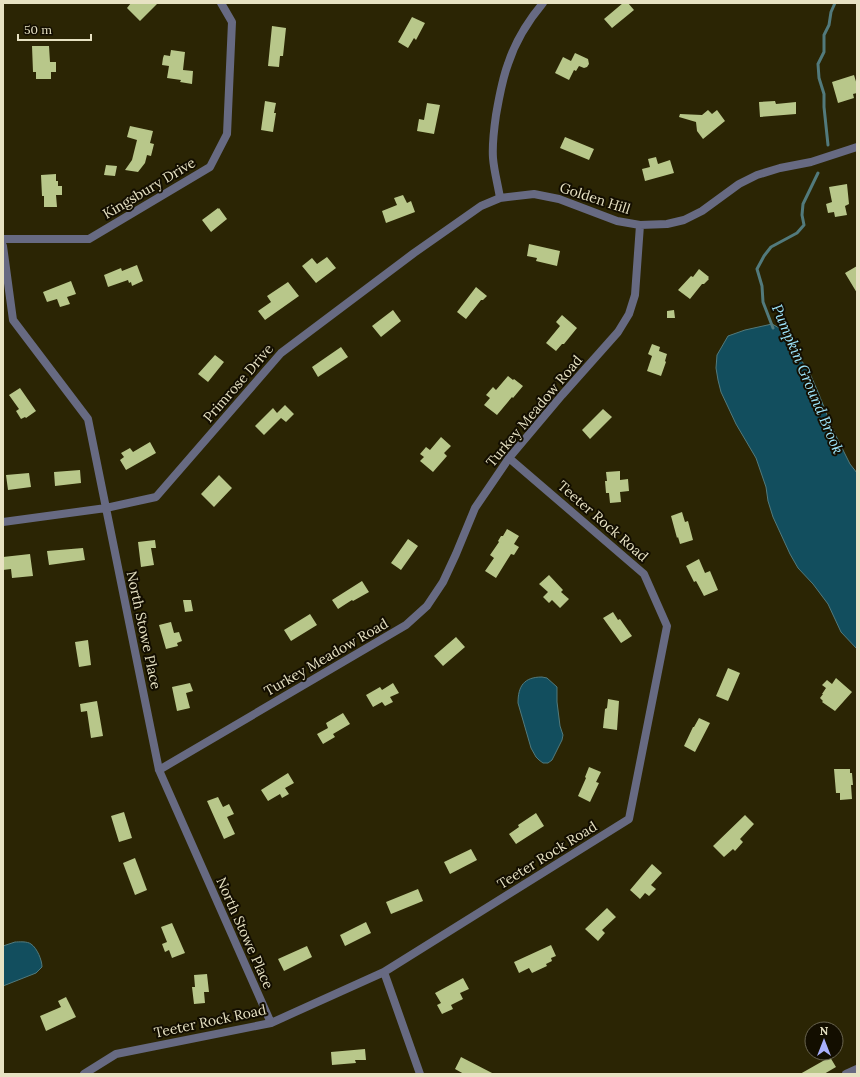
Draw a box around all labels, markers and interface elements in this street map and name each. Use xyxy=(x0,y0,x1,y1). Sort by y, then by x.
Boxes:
scale bar xyxy=(18,16,91,42)
text: 50 m xyxy=(24,22,52,37)
street label: Kingsbury Drive xyxy=(99,153,199,223)
street label: Golden Hill xyxy=(557,178,633,218)
water label: Pumpkin Ground Brook xyxy=(768,301,848,457)
street label: Primrose Drive xyxy=(199,340,277,426)
street label: Turkey Meadow Road xyxy=(482,351,586,471)
street label: Teeter Rock Road xyxy=(554,477,652,565)
street label: North Stowe Place xyxy=(123,569,165,691)
street label: Turkey Meadow Road xyxy=(261,614,391,700)
street label: Teeter Rock Road xyxy=(494,817,600,893)
street label: North Stowe Place xyxy=(212,874,278,992)
street label: Teeter Rock Road xyxy=(152,1000,268,1042)
north arrow xyxy=(804,1021,844,1061)
text: N xyxy=(820,1024,829,1038)

